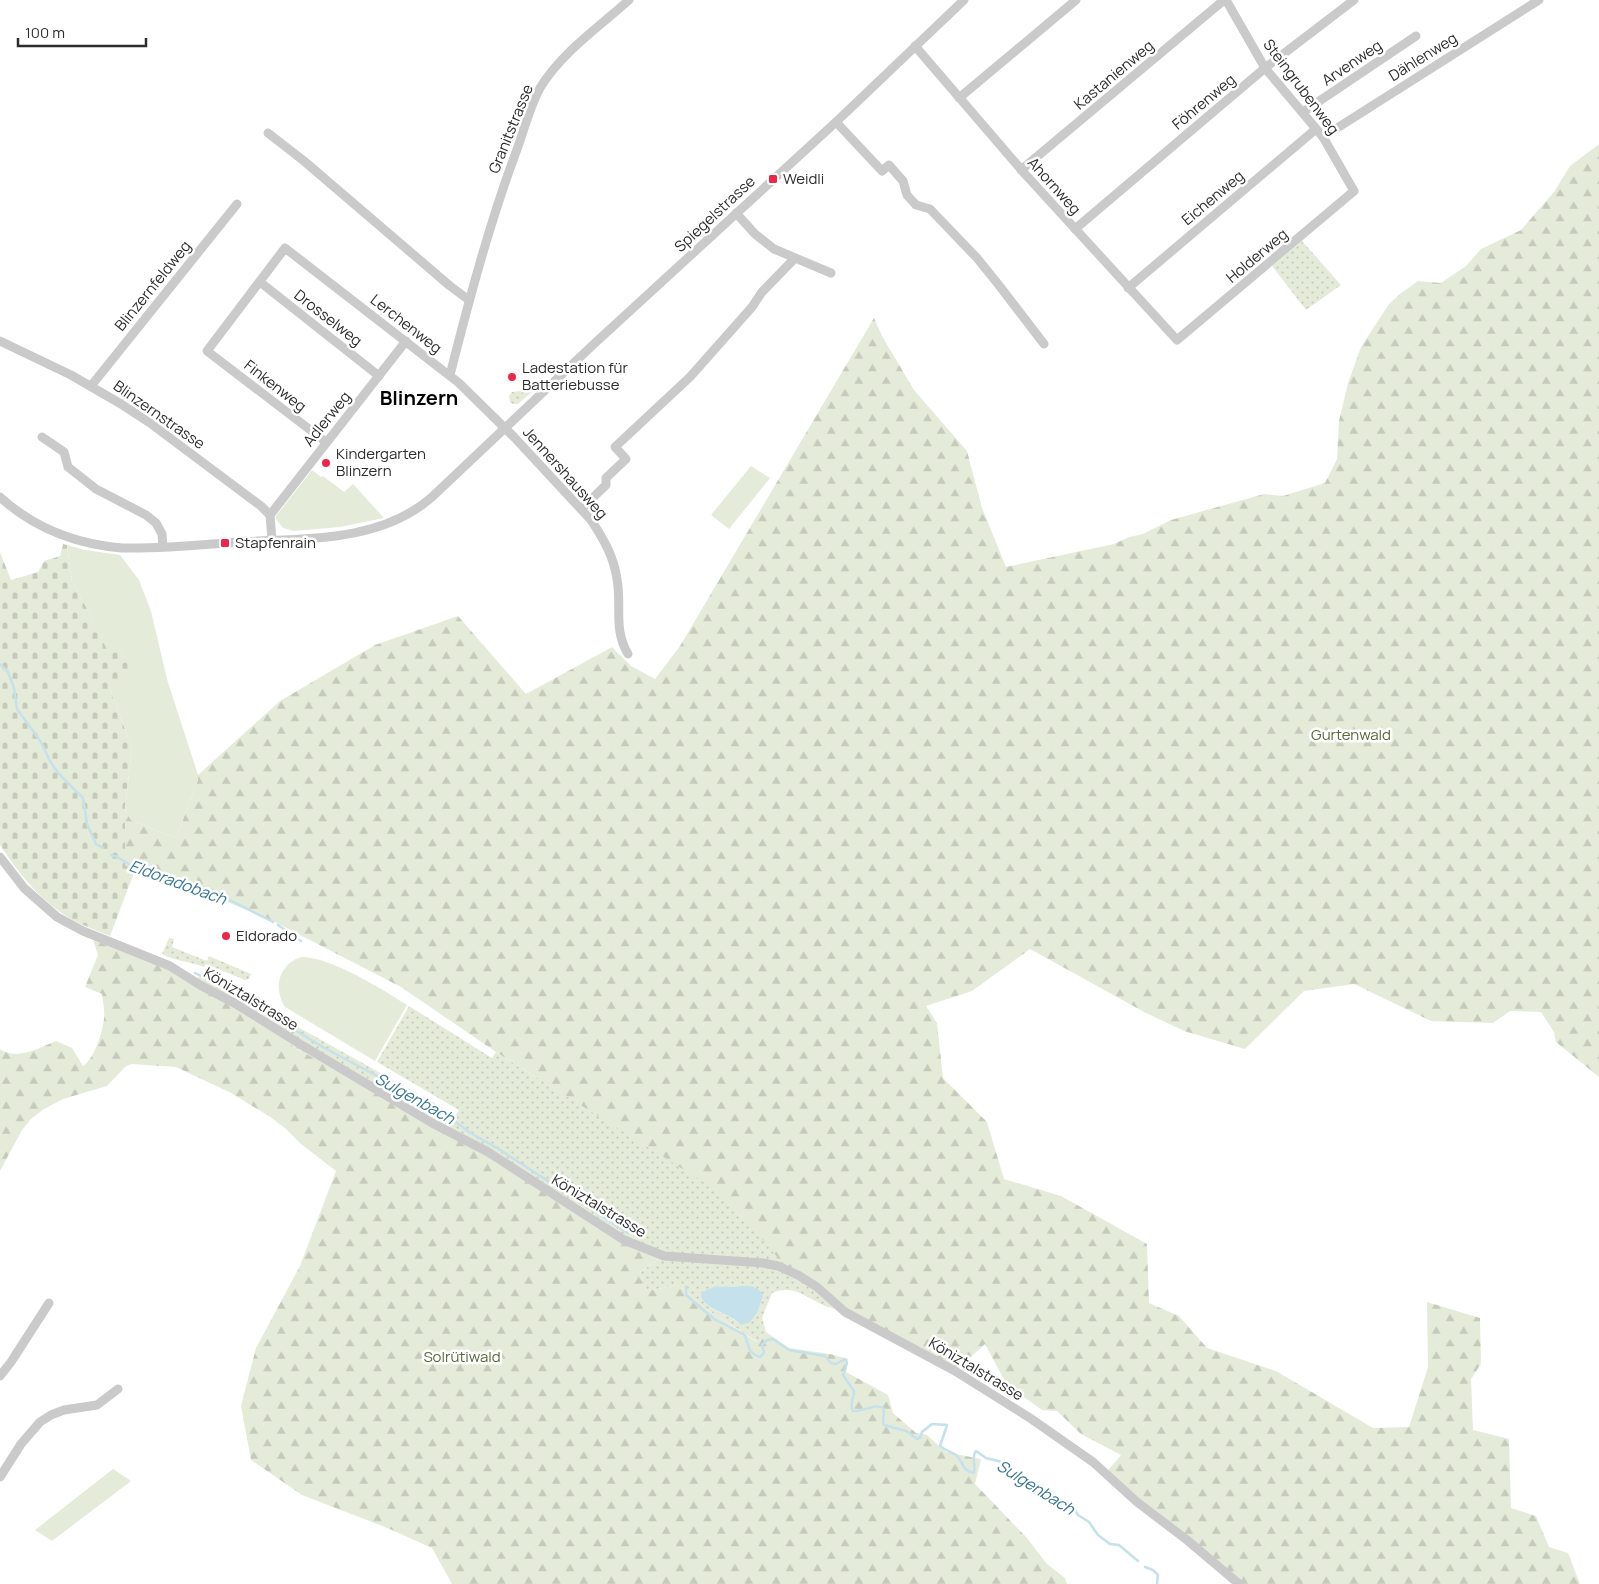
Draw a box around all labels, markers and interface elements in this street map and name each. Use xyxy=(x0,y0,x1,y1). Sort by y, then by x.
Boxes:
scale bar xyxy=(18,15,145,47)
text: 100 m xyxy=(25,22,65,43)
street label: Dählenweg xyxy=(1384,27,1461,86)
street label: Kastanienweg xyxy=(1069,35,1158,114)
street label: Steingrubenweg xyxy=(1259,35,1344,139)
street label: Arvenweg xyxy=(1317,35,1386,90)
street label: Föhrenweg xyxy=(1168,69,1240,134)
street label: Granitstrasse xyxy=(483,81,538,176)
street label: Ahornweg xyxy=(1023,152,1086,219)
street label: Eichenweg xyxy=(1177,165,1248,230)
place label: Weidli xyxy=(783,168,824,189)
street label: Spiegelstrasse xyxy=(670,171,760,257)
marker: Weidli xyxy=(767,173,779,185)
street label: Holderweg xyxy=(1221,224,1292,288)
street label: Blinzernfeldweg xyxy=(110,236,196,335)
street label: Drosselweg xyxy=(290,284,367,351)
street label: Lerchenweg xyxy=(366,289,446,358)
street label: Finkenweg xyxy=(240,355,311,417)
place label: Ladestation für Batteriebusse xyxy=(522,357,628,395)
marker: Ladestation für Batteriebusse xyxy=(506,371,518,383)
street label: Blinzernstrasse xyxy=(109,375,209,454)
district label: Blinzern xyxy=(380,384,458,411)
street label: Adlerweg xyxy=(298,387,355,451)
street label: Jennershausweg xyxy=(518,422,613,523)
place label: Kindergarten Blinzern xyxy=(336,443,426,481)
marker: Kindergarten Blinzern xyxy=(320,457,332,469)
place label: Stapfenrain xyxy=(235,532,316,553)
marker: Stapfenrain xyxy=(219,537,231,549)
park label: Gurtenwald xyxy=(1311,724,1391,745)
water label: Eldoradobach xyxy=(126,854,230,910)
place label: Eldorado xyxy=(236,925,297,946)
marker: Eldorado xyxy=(220,930,232,942)
street label: Köniztalstrasse xyxy=(200,962,303,1035)
water label: Sulgenbach xyxy=(371,1067,459,1129)
street label: Köniztalstrasse xyxy=(548,1169,651,1242)
street label: Köniztalstrasse xyxy=(925,1332,1028,1405)
park label: Solrütiwald xyxy=(423,1346,501,1367)
water label: Sulgenbach xyxy=(993,1454,1080,1520)

